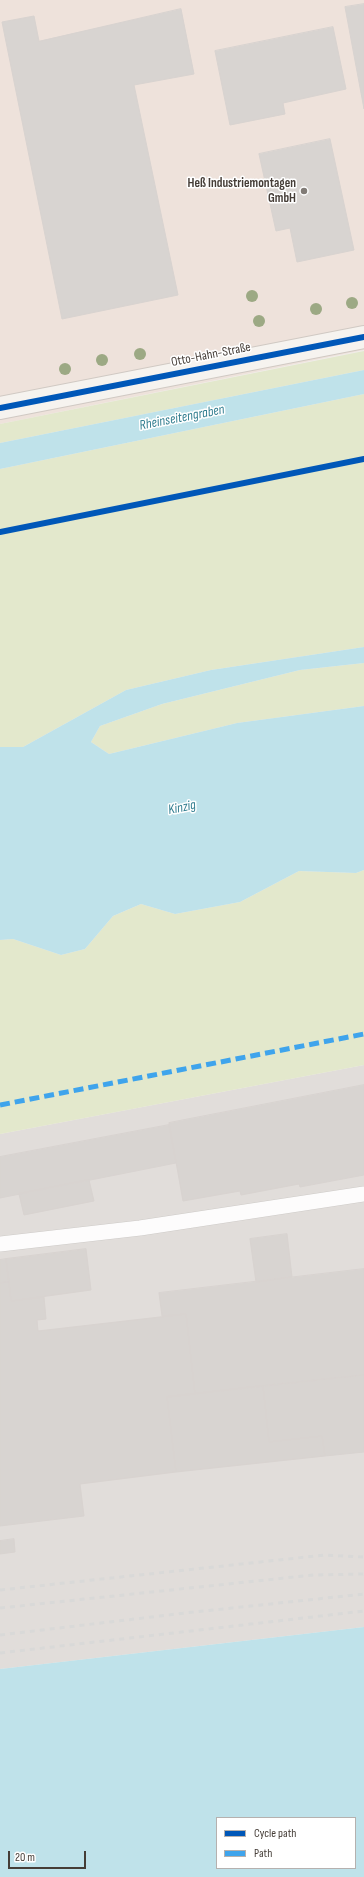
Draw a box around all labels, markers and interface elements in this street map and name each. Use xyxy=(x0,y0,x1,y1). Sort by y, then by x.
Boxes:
place label: Heß Industriemontagen GmbH xyxy=(188,176,296,207)
marker: Heß Industriemontagen GmbH xyxy=(299,186,309,196)
street label: Otto-Hahn-Straße xyxy=(170,340,252,370)
water label: Rheinseitengraben xyxy=(138,402,226,434)
water label: Kinzig xyxy=(167,797,197,819)
legend xyxy=(216,1817,356,1869)
text: Cycle path xyxy=(254,1826,296,1841)
scale bar xyxy=(10,1843,88,1869)
text: Path xyxy=(254,1846,272,1861)
text: 20 m xyxy=(15,1850,35,1865)

